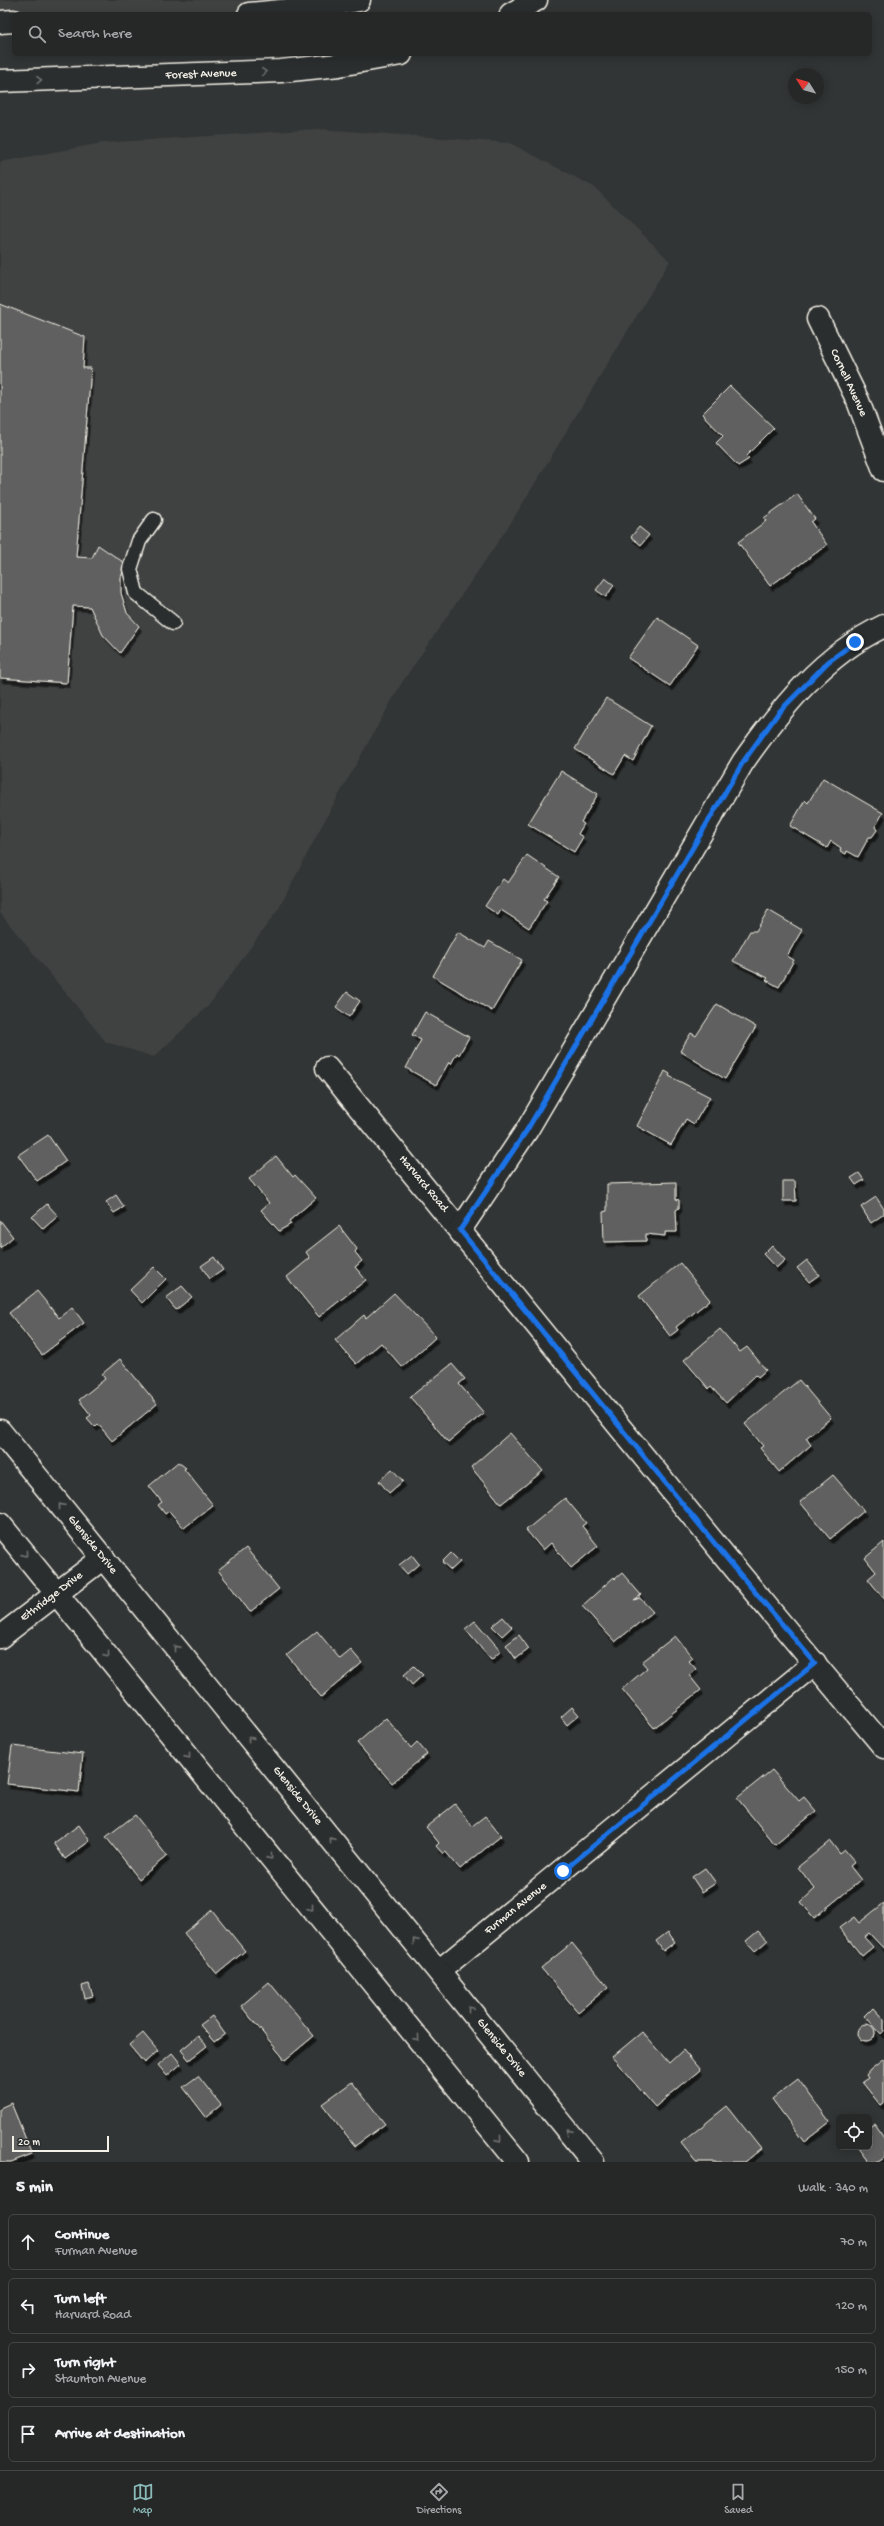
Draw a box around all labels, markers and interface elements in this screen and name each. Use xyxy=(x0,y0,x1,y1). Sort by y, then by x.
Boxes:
search box xyxy=(12,12,872,56)
icon: search xyxy=(26,23,48,45)
text: Search here xyxy=(58,25,132,43)
street label: Forest Avenue xyxy=(164,67,238,83)
one-way arrow xyxy=(261,67,267,76)
north arrow xyxy=(788,68,824,104)
one-way arrow xyxy=(36,76,42,84)
street label: Cornell Avenue xyxy=(826,347,870,420)
route end xyxy=(846,633,864,651)
street label: Harvard Road xyxy=(395,1153,451,1216)
one-way arrow xyxy=(59,1504,66,1511)
street label: Glenside Drive xyxy=(64,1513,120,1578)
one-way arrow xyxy=(20,1550,27,1557)
street label: Ethridge Drive xyxy=(18,1568,87,1625)
one-way arrow xyxy=(174,1646,181,1653)
one-way arrow xyxy=(102,1650,109,1657)
one-way arrow xyxy=(248,1737,255,1744)
one-way arrow xyxy=(184,1751,191,1758)
street label: Glenside Drive xyxy=(269,1764,325,1829)
one-way arrow xyxy=(330,1838,337,1845)
one-way arrow xyxy=(265,1853,272,1860)
route start xyxy=(554,1862,572,1880)
street label: Furman Avenue xyxy=(481,1879,550,1939)
one-way arrow xyxy=(306,1903,313,1910)
one-way arrow xyxy=(412,1938,419,1945)
one-way arrow xyxy=(467,2006,474,2013)
street label: Glenside Drive xyxy=(473,2016,529,2081)
one-way arrow xyxy=(413,2034,420,2041)
map controls xyxy=(836,2114,872,2150)
button: locate xyxy=(836,2114,872,2150)
one-way arrow xyxy=(566,2129,573,2136)
scale bar xyxy=(12,2134,109,2153)
one-way arrow xyxy=(495,2134,502,2142)
text: 20 m xyxy=(18,2137,40,2149)
text: 5 min xyxy=(16,2178,53,2198)
text: Walk · 340 m xyxy=(798,2181,868,2196)
text: Continue xyxy=(55,2226,109,2244)
icon: ahead xyxy=(17,2231,39,2253)
text: 70 m xyxy=(841,2235,867,2250)
text: Furman Avenue xyxy=(55,2244,137,2259)
text: Turn left xyxy=(55,2290,106,2308)
icon: left xyxy=(17,2295,39,2317)
text: 120 m xyxy=(836,2299,867,2314)
text: Harvard Road xyxy=(55,2308,131,2323)
text: Turn right xyxy=(55,2354,115,2372)
icon: right xyxy=(17,2359,39,2381)
text: 150 m xyxy=(835,2363,867,2378)
text: Staunton Avenue xyxy=(55,2372,146,2387)
icon: arrive xyxy=(17,2423,39,2445)
text: Arrive at destination xyxy=(55,2425,185,2443)
tab: Map xyxy=(132,2481,154,2517)
tab: Directions xyxy=(417,2481,461,2517)
tab: Saved xyxy=(724,2481,752,2517)

